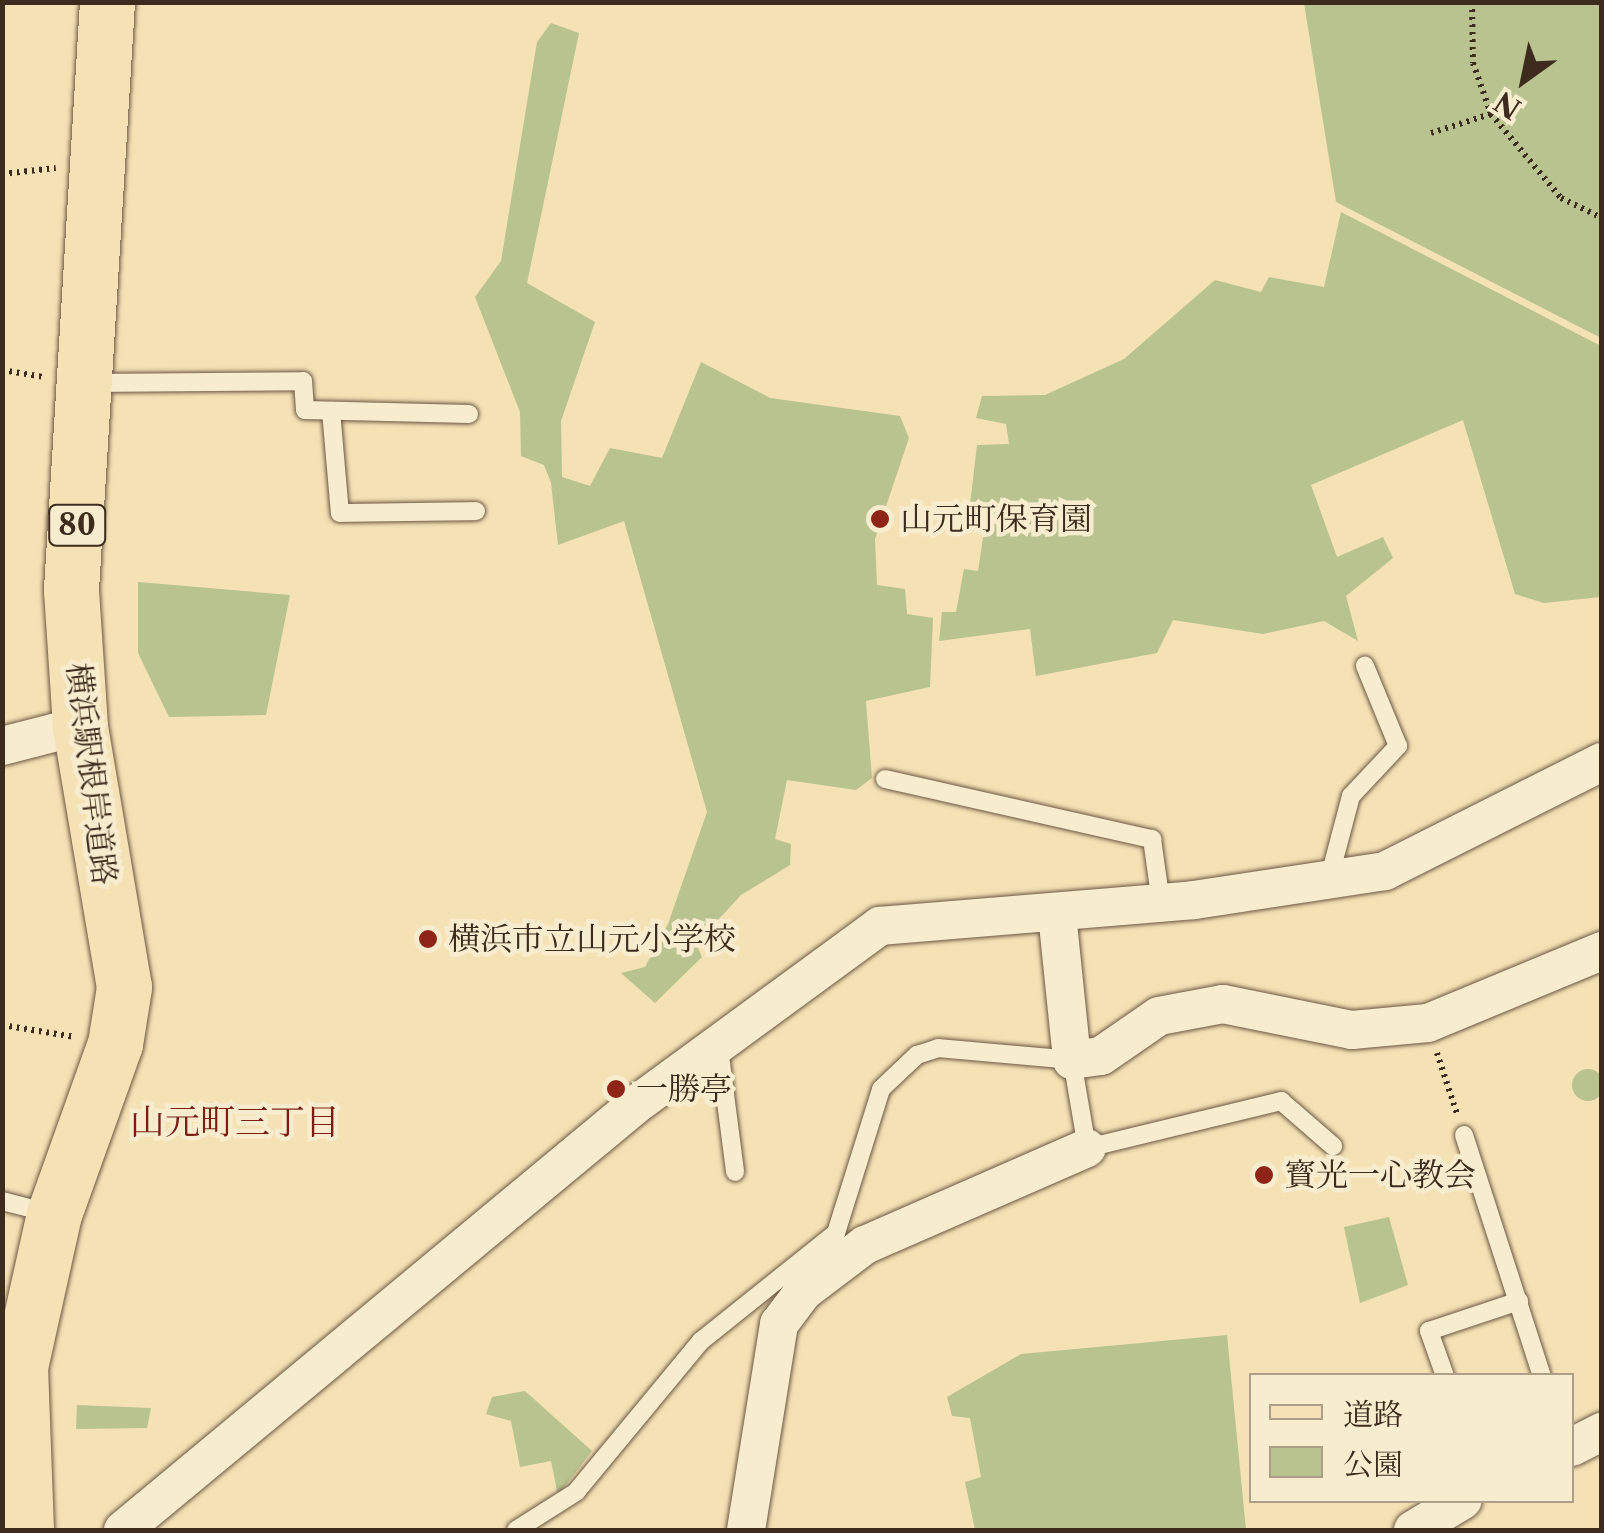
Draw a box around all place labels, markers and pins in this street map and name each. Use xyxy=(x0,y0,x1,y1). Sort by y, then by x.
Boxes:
place label: 山元町保育園 xyxy=(900,500,1092,538)
marker: 山元町保育園 xyxy=(869,508,891,530)
place label: 横浜市立山元小学校 xyxy=(448,920,736,958)
marker: 横浜市立山元小学校 xyxy=(417,928,439,950)
place label: 一勝亭 xyxy=(636,1070,732,1108)
marker: 一勝亭 xyxy=(605,1078,627,1100)
place label: 寳光一心教会 xyxy=(1284,1156,1476,1194)
marker: 寳光一心教会 xyxy=(1253,1164,1275,1186)

